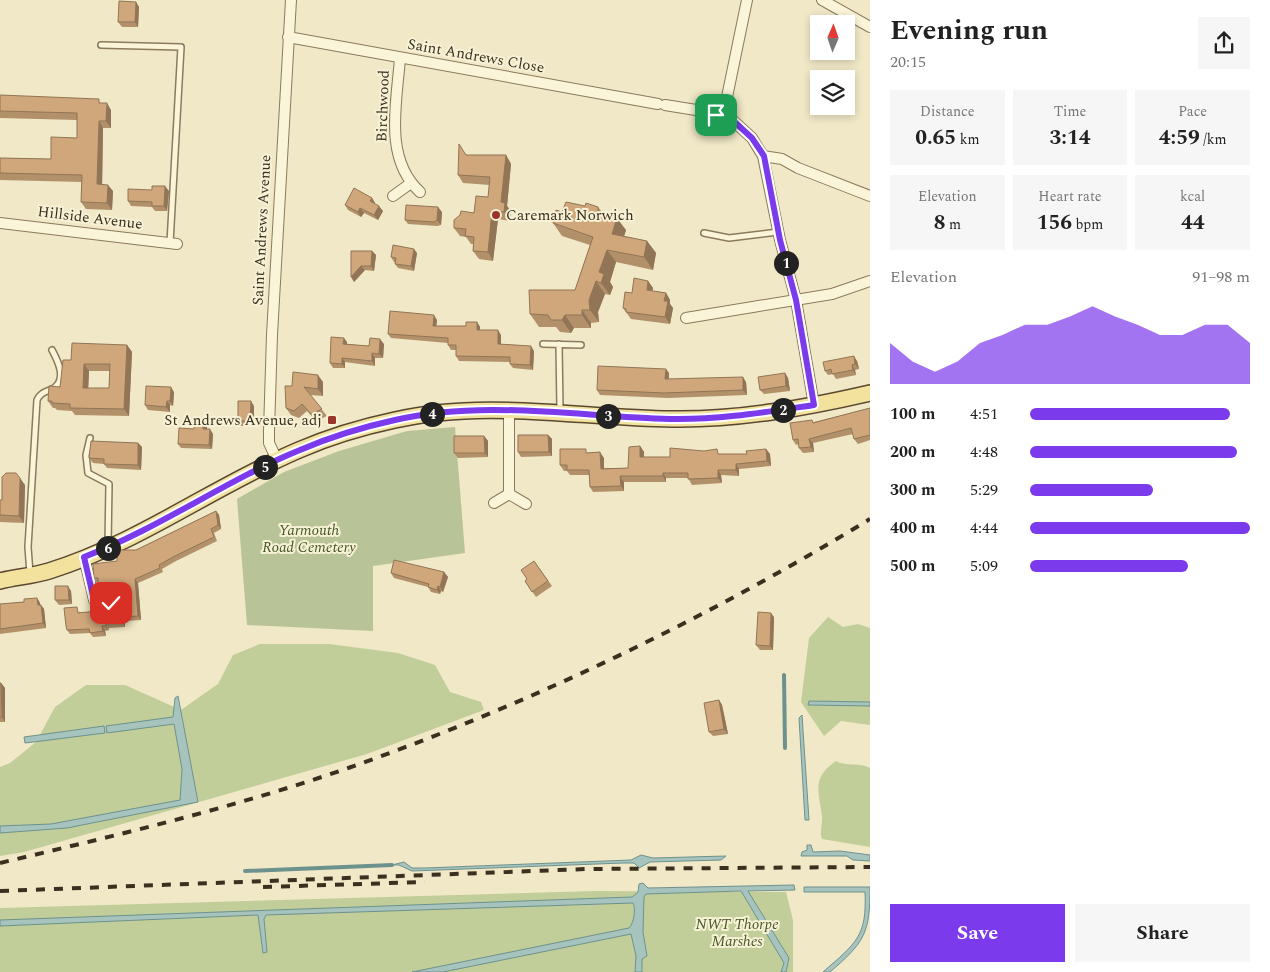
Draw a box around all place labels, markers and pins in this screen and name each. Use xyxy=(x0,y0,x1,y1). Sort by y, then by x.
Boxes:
pin xyxy=(695,94,737,136)
place label: Caremark Norwich xyxy=(506,204,634,227)
marker: Caremark Norwich xyxy=(490,209,502,221)
pin: 1 xyxy=(774,250,798,276)
pin: 2 xyxy=(770,398,796,422)
pin: 4 xyxy=(420,402,444,426)
pin: 3 xyxy=(596,404,620,428)
place label: St Andrews Avenue, adj xyxy=(164,409,322,432)
marker: St Andrews Avenue, adj xyxy=(326,414,338,426)
pin: 5 xyxy=(252,454,278,480)
pin: 6 xyxy=(96,536,120,560)
pin xyxy=(90,582,132,624)

